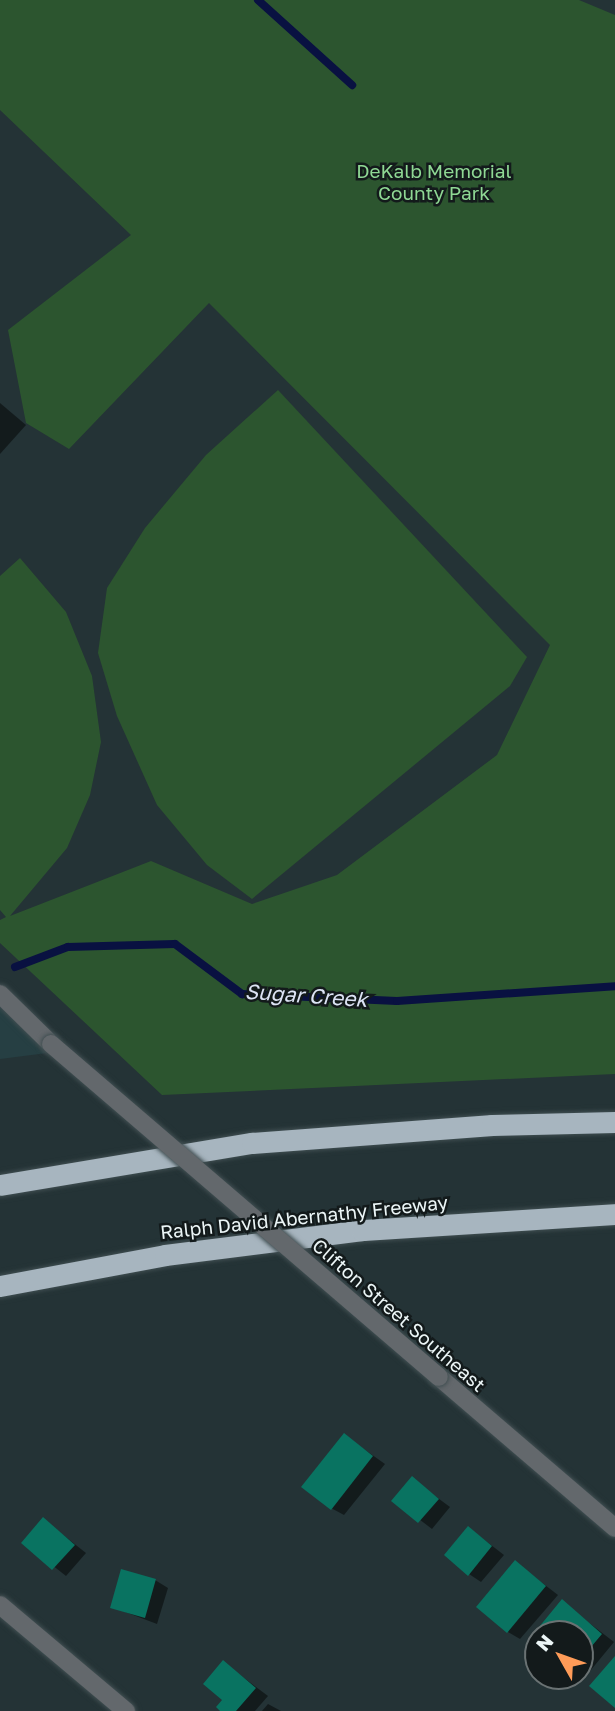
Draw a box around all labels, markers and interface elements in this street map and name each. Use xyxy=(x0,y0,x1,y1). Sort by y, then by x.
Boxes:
park label: DeKalb Memorial County Park xyxy=(356,160,512,204)
water label: Sugar Creek xyxy=(244,978,368,1012)
street label: Ralph David Abernathy Freeway xyxy=(159,1191,449,1243)
street label: Clifton Street Southeast xyxy=(308,1234,490,1396)
north arrow xyxy=(524,1620,594,1690)
text: N xyxy=(531,1630,558,1655)

